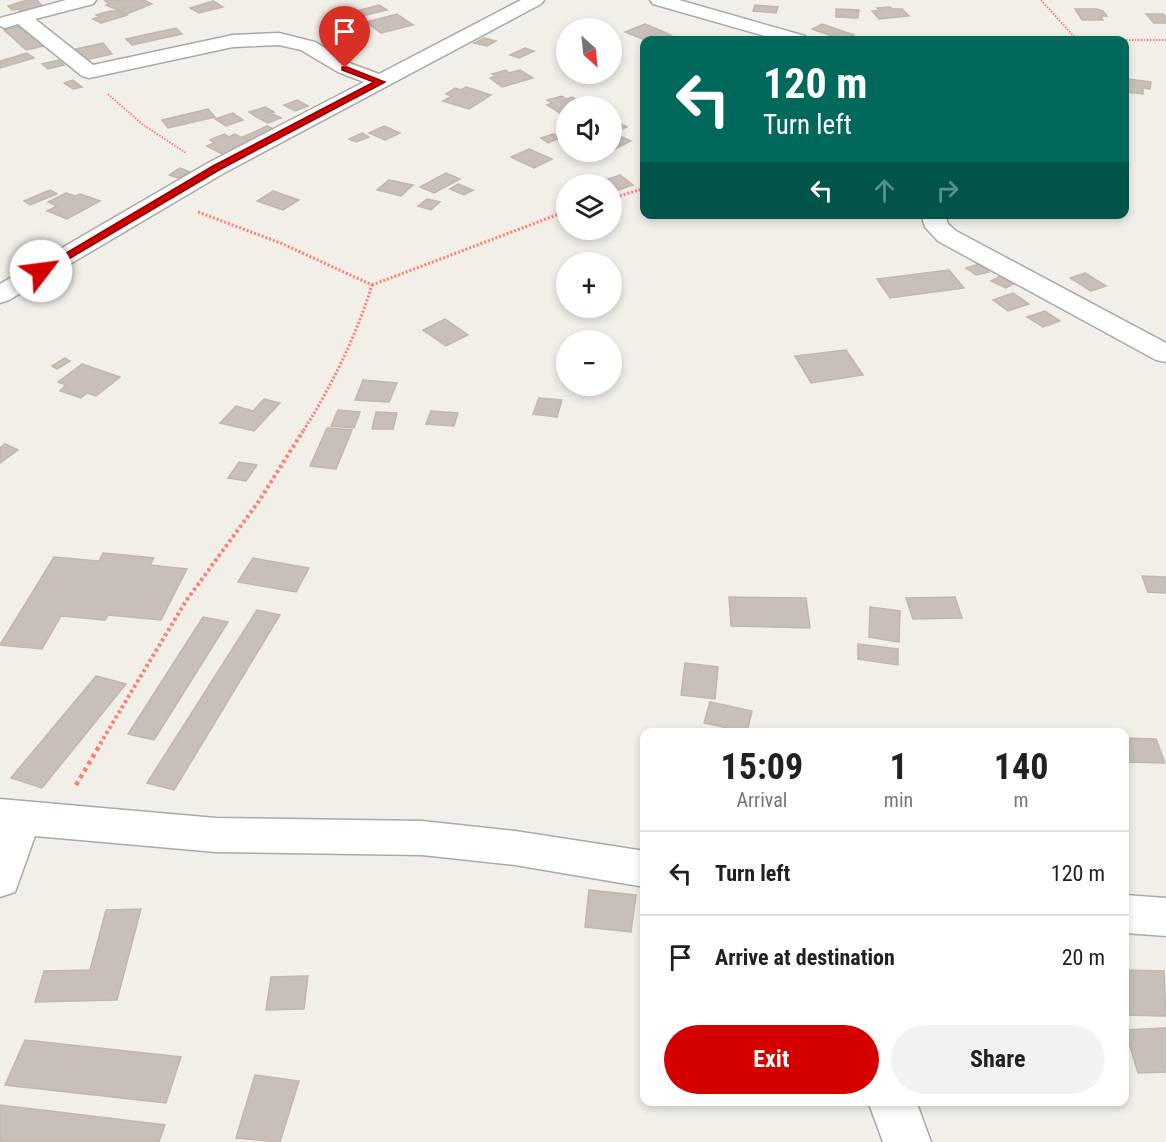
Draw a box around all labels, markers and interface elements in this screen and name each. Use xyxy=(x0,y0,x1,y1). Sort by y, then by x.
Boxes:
pin xyxy=(319,6,370,68)
icon: arrive xyxy=(328,15,361,48)
north arrow xyxy=(556,18,622,84)
map controls xyxy=(556,18,622,396)
text: 120 m xyxy=(763,59,868,108)
icon: left xyxy=(664,60,742,138)
button: sound xyxy=(556,96,622,162)
text: Turn left xyxy=(763,109,852,141)
button: layers xyxy=(556,174,622,240)
icon: left xyxy=(805,174,838,207)
icon: ahead xyxy=(868,174,901,207)
icon: right xyxy=(931,174,964,207)
position arrow xyxy=(9,239,73,303)
button: + xyxy=(556,252,622,318)
button: − xyxy=(556,330,622,396)
text: 15:09 xyxy=(721,746,803,788)
text: 1 xyxy=(889,746,908,788)
text: 140 xyxy=(994,746,1048,788)
text: Arrival xyxy=(736,788,787,812)
text: min xyxy=(884,788,913,812)
text: m xyxy=(1014,788,1029,812)
icon: left xyxy=(664,857,697,890)
text: Turn left xyxy=(715,861,790,886)
text: 120 m xyxy=(1051,861,1105,886)
icon: arrive xyxy=(664,941,697,974)
text: Arrive at destination xyxy=(715,945,895,970)
text: 20 m xyxy=(1062,945,1105,970)
button: Exit xyxy=(664,1025,879,1094)
button: Share xyxy=(891,1025,1105,1094)

